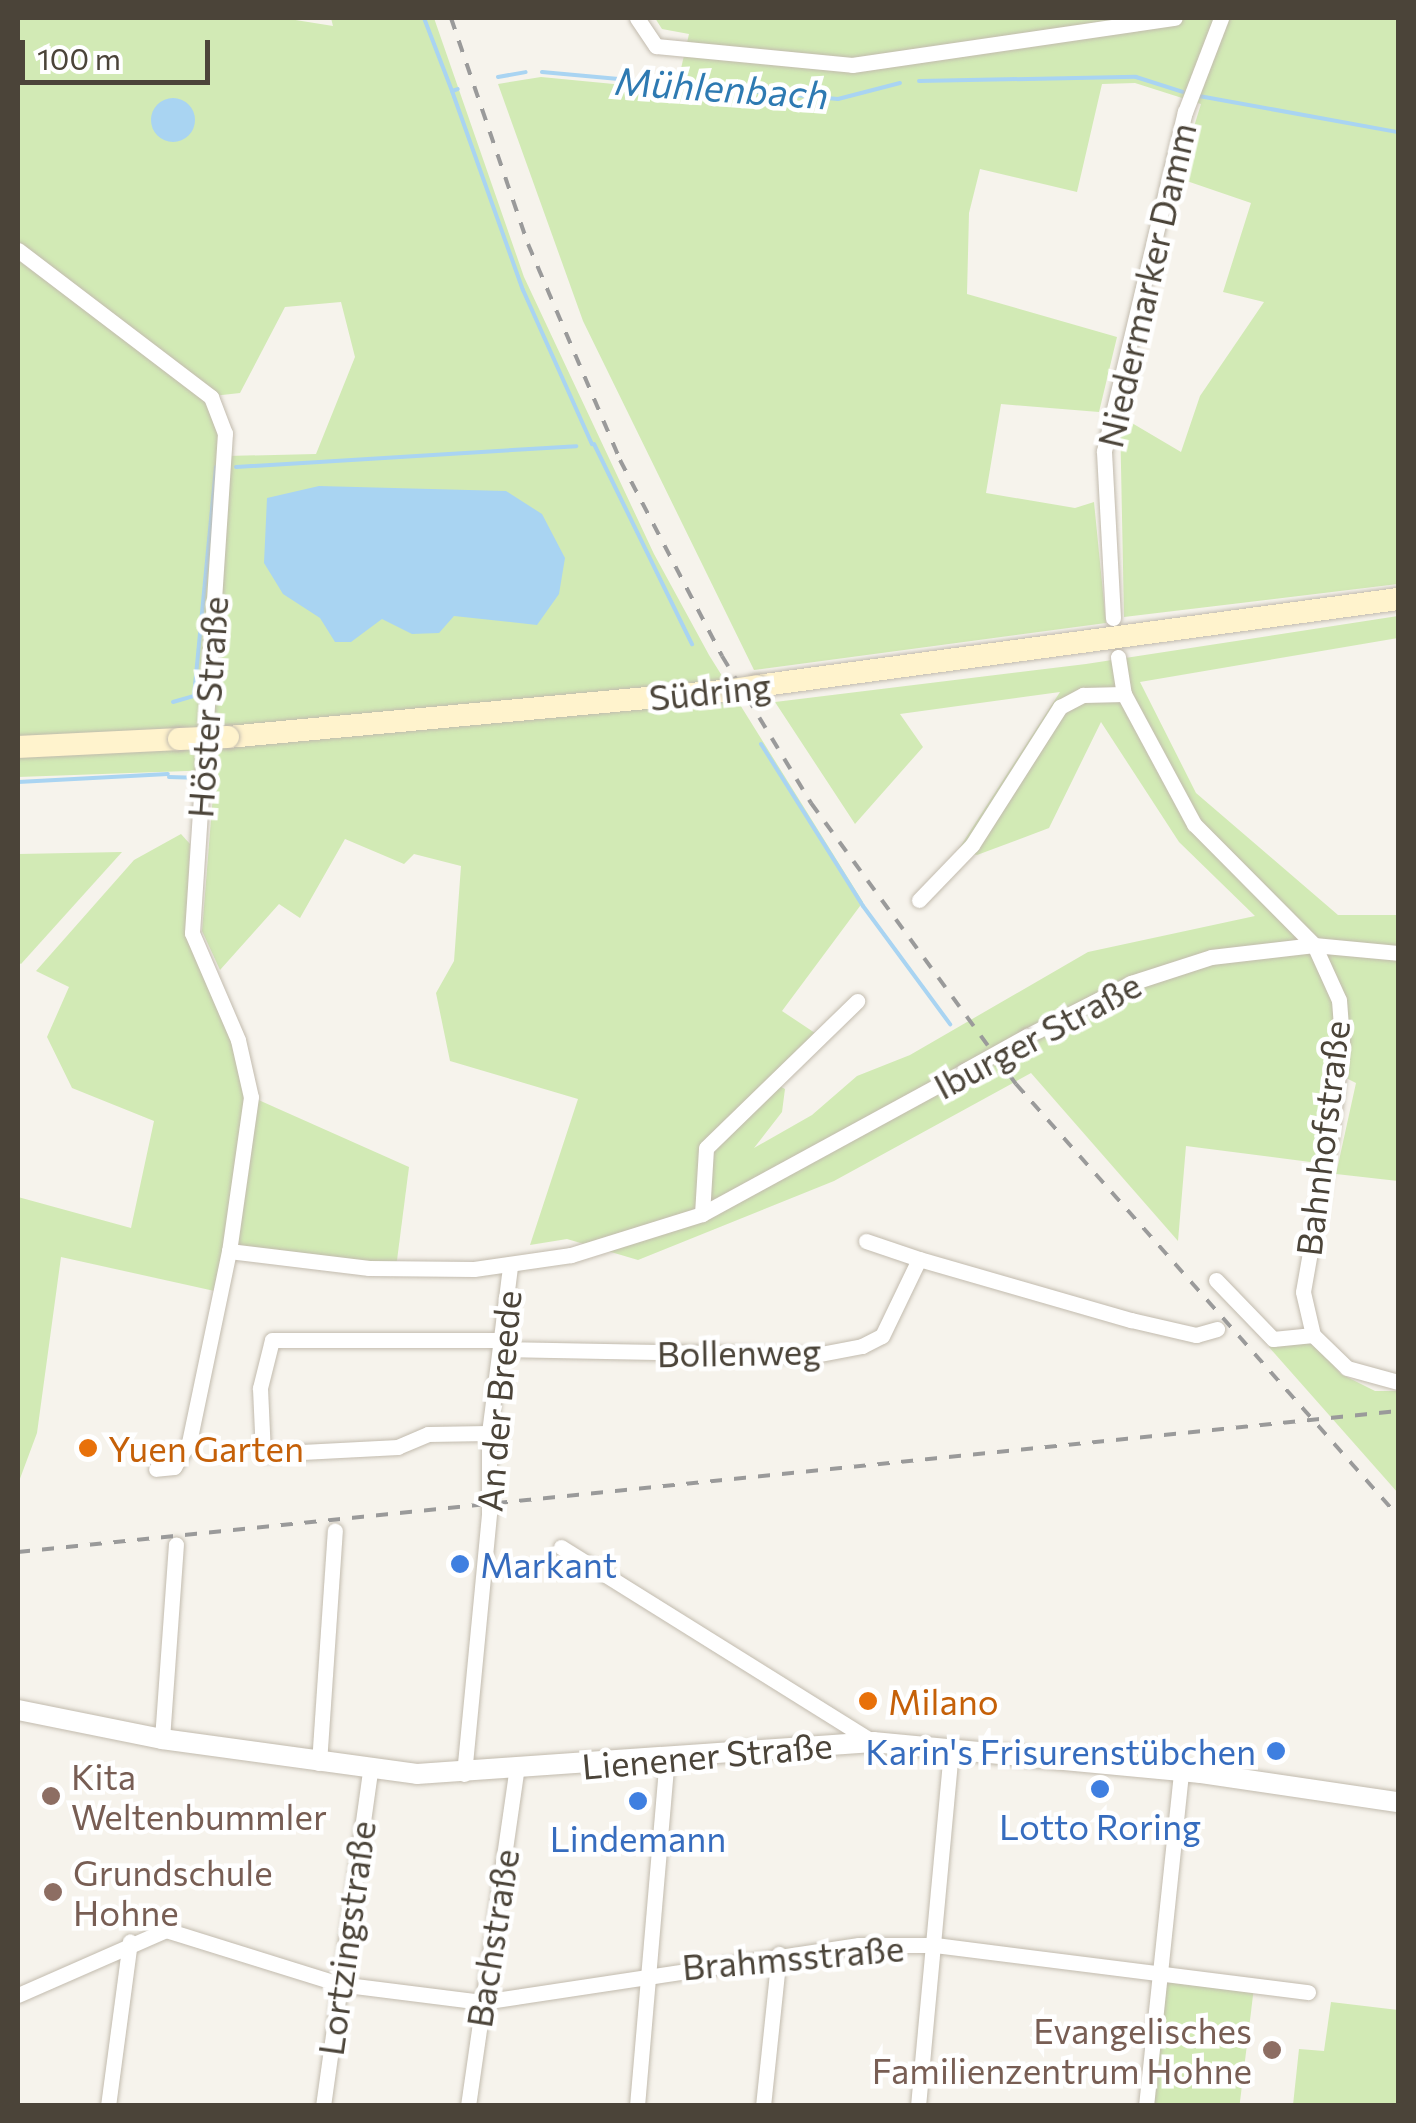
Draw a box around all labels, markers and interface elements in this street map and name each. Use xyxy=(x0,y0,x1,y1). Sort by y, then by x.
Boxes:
scale bar xyxy=(25,20,215,82)
text: 100 m xyxy=(37,39,121,76)
water label: Mühlenbach xyxy=(614,57,830,117)
street label: Niedermarker Damm xyxy=(1088,119,1204,451)
street label: Höster Straße xyxy=(178,595,236,819)
street label: Südring xyxy=(647,664,773,718)
street label: Iburger Straße xyxy=(927,963,1147,1107)
street label: Bahnhofstraße xyxy=(1287,1018,1357,1258)
street label: An der Breede xyxy=(467,1289,529,1513)
street label: Bollenweg xyxy=(657,1330,821,1374)
place label: Yuen Garten xyxy=(108,1427,304,1469)
marker: Yuen Garten xyxy=(77,1437,99,1459)
place label: Markant xyxy=(480,1543,617,1585)
marker: Markant xyxy=(449,1553,471,1575)
place label: Milano xyxy=(888,1680,999,1722)
marker: Milano xyxy=(857,1690,879,1712)
street label: Lienener Straße xyxy=(580,1723,834,1787)
place label: Karin's Frisurenstübchen xyxy=(865,1730,1256,1772)
marker: Karin's Frisurenstübchen xyxy=(1265,1740,1287,1762)
place label: Kita Weltenbummler xyxy=(71,1755,327,1837)
marker: Lotto Roring xyxy=(1089,1778,1111,1800)
marker: Kita Weltenbummler xyxy=(40,1785,62,1807)
marker: Lindemann xyxy=(627,1790,649,1812)
place label: Lotto Roring xyxy=(999,1805,1201,1847)
place label: Lindemann xyxy=(550,1817,726,1859)
street label: Lortzingstraße xyxy=(309,1818,383,2058)
street label: Bachstraße xyxy=(457,1846,527,2030)
place label: Grundschule Hohne xyxy=(73,1851,273,1933)
marker: Grundschule Hohne xyxy=(42,1881,64,1903)
street label: Brahmsstraße xyxy=(680,1926,906,1988)
place label: Evangelisches Familienzentrum Hohne xyxy=(872,2009,1252,2091)
marker: Evangelisches Familienzentrum Hohne xyxy=(1261,2039,1283,2061)

